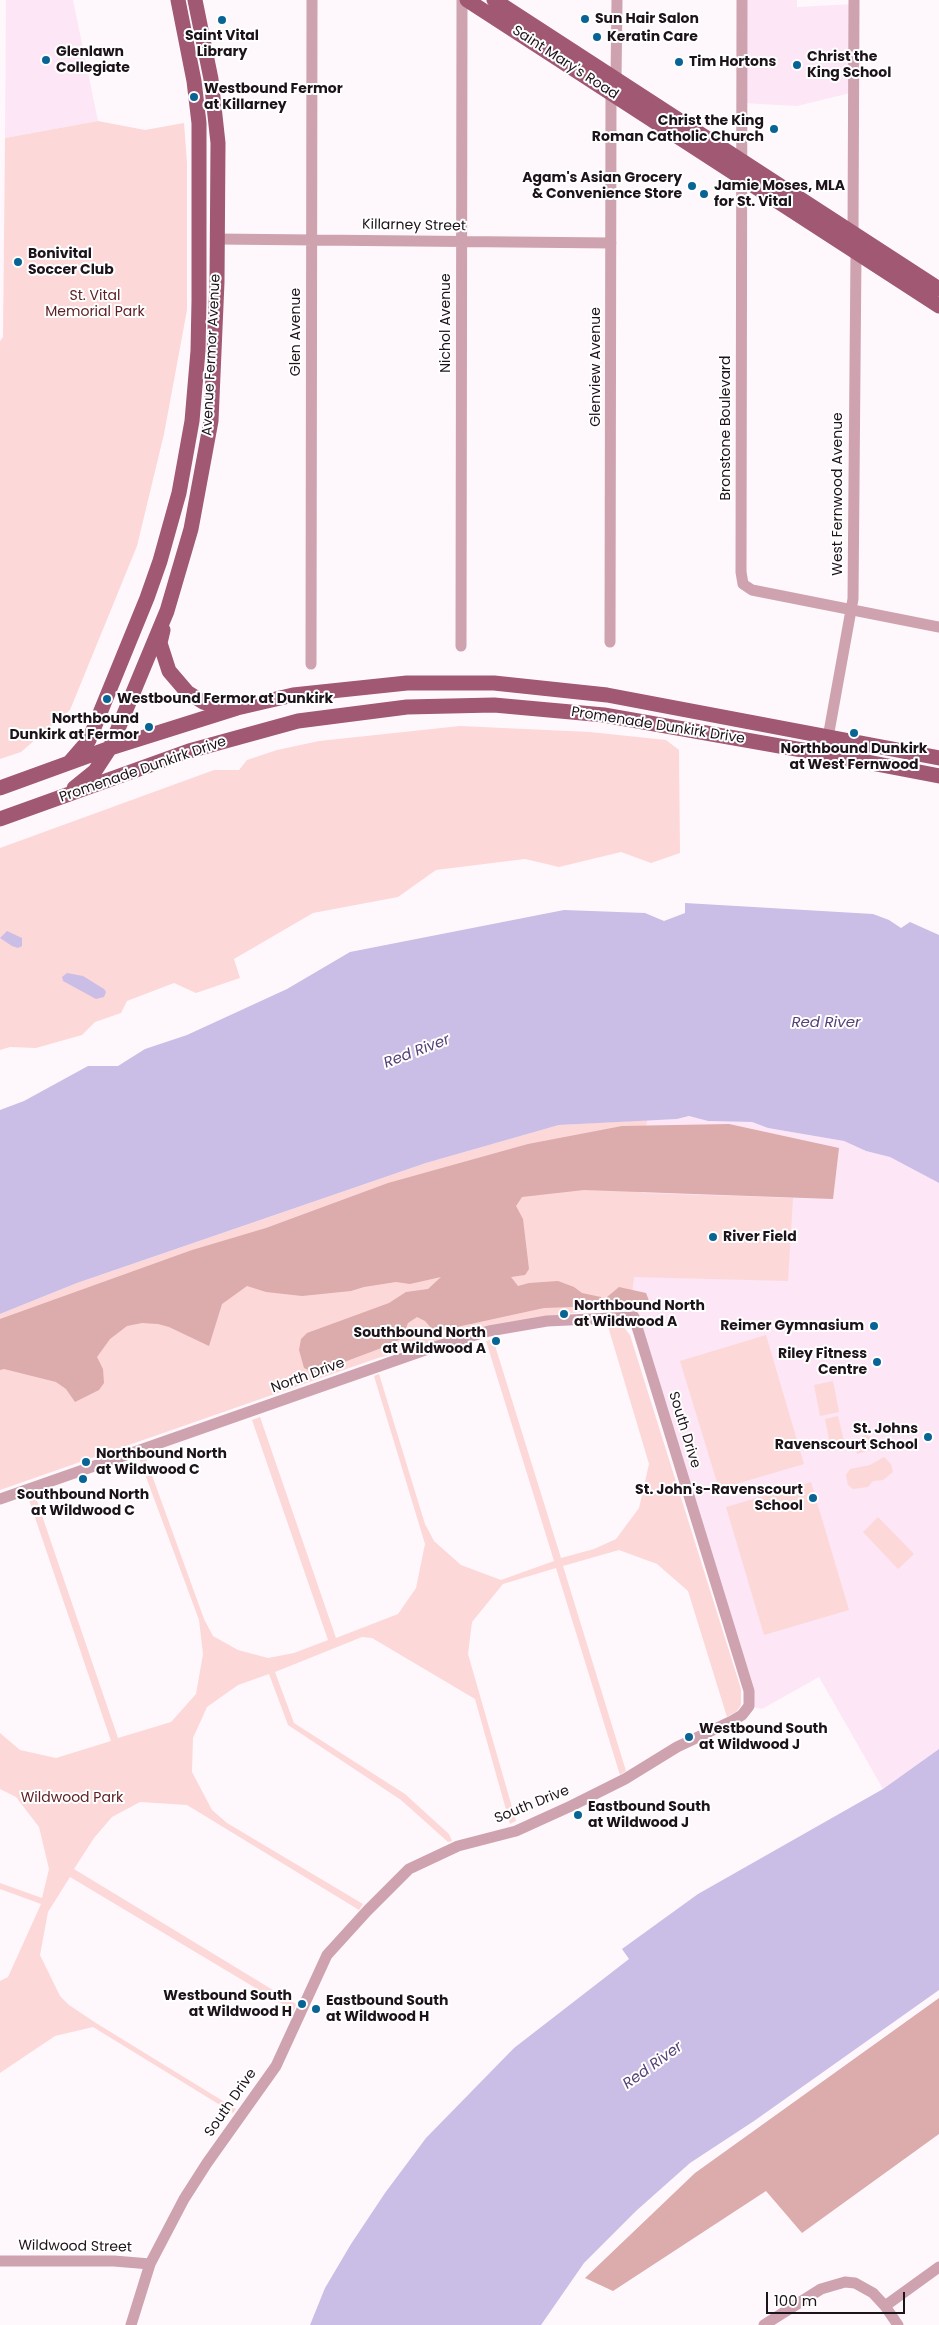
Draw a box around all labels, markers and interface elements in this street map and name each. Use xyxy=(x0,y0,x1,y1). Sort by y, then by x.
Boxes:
place label: Sun Hair Salon xyxy=(595,11,699,27)
marker: Sun Hair Salon xyxy=(579,13,591,25)
marker: Saint Vital Library xyxy=(216,14,228,26)
street label: Saint Mary's Road xyxy=(509,22,621,104)
place label: Saint Vital Library xyxy=(185,28,259,60)
place label: Keratin Care xyxy=(607,29,698,45)
marker: Keratin Care xyxy=(591,31,603,43)
place label: Glenlawn Collegiate xyxy=(56,44,130,76)
place label: Christ the King School xyxy=(807,49,891,82)
marker: Glenlawn Collegiate xyxy=(40,54,52,66)
place label: Tim Hortons xyxy=(689,54,776,70)
marker: Tim Hortons xyxy=(673,56,685,68)
marker: Christ the King School xyxy=(791,59,803,71)
place label: Westbound Fermor at Killarney xyxy=(204,81,343,114)
marker: Westbound Fermor at Killarney xyxy=(188,91,200,103)
place label: Christ the King Roman Catholic Church xyxy=(592,113,764,146)
marker: Christ the King Roman Catholic Church xyxy=(768,123,780,135)
place label: Agam's Asian Grocery & Convenience Store xyxy=(522,170,682,202)
place label: Jamie Moses, MLA for St. Vital xyxy=(714,178,845,210)
marker: Agam's Asian Grocery & Convenience Store xyxy=(686,180,698,192)
marker: Jamie Moses, MLA for St. Vital xyxy=(698,188,710,200)
street label: Killarney Street xyxy=(362,217,466,235)
place label: Bonivital Soccer Club xyxy=(28,246,114,278)
marker: Bonivital Soccer Club xyxy=(12,256,24,268)
street label: Nichol Avenue xyxy=(438,273,454,373)
street label: Avenue Fermor Avenue xyxy=(199,274,225,436)
park label: St. Vital Memorial Park xyxy=(45,288,145,321)
street label: Glen Avenue xyxy=(288,288,304,376)
street label: Glenview Avenue xyxy=(588,307,604,427)
street label: Bronstone Boulevard xyxy=(718,355,734,501)
street label: West Fernwood Avenue xyxy=(830,412,846,576)
place label: Westbound Fermor at Dunkirk xyxy=(117,691,333,707)
marker: Westbound Fermor at Dunkirk xyxy=(101,693,113,705)
street label: Promenade Dunkirk Drive xyxy=(570,704,746,748)
place label: Northbound Dunkirk at Fermor xyxy=(9,711,139,744)
marker: Northbound Dunkirk at Fermor xyxy=(143,721,155,733)
marker: Northbound Dunkirk at West Fernwood xyxy=(848,727,860,739)
street label: Promenade Dunkirk Drive xyxy=(57,733,229,807)
place label: Northbound Dunkirk at West Fernwood xyxy=(781,741,927,774)
water label: Red River xyxy=(791,1014,861,1032)
water label: Red River xyxy=(381,1031,453,1073)
place label: River Field xyxy=(723,1229,797,1245)
marker: River Field xyxy=(707,1231,719,1243)
place label: Northbound North at Wildwood A xyxy=(574,1298,705,1330)
marker: Northbound North at Wildwood A xyxy=(558,1308,570,1320)
place label: Reimer Gymnasium xyxy=(720,1318,864,1334)
marker: Reimer Gymnasium xyxy=(868,1320,880,1332)
place label: Southbound North at Wildwood A xyxy=(354,1325,486,1358)
marker: Southbound North at Wildwood A xyxy=(490,1335,502,1347)
place label: Riley Fitness Centre xyxy=(778,1346,867,1378)
street label: North Drive xyxy=(269,1355,347,1397)
marker: Riley Fitness Centre xyxy=(871,1356,883,1368)
street label: South Drive xyxy=(664,1390,704,1470)
place label: St. Johns Ravenscourt School xyxy=(775,1421,918,1454)
marker: St. Johns Ravenscourt School xyxy=(922,1431,934,1443)
place label: Northbound North at Wildwood C xyxy=(96,1446,227,1478)
marker: Northbound North at Wildwood C xyxy=(80,1456,92,1468)
marker: Southbound North at Wildwood C xyxy=(77,1473,89,1485)
place label: St. John's-Ravenscourt School xyxy=(635,1482,803,1514)
place label: Southbound North at Wildwood C xyxy=(17,1487,149,1520)
marker: St. John's-Ravenscourt School xyxy=(807,1492,819,1504)
place label: Westbound South at Wildwood J xyxy=(699,1721,828,1754)
marker: Westbound South at Wildwood J xyxy=(683,1731,695,1743)
street label: South Drive xyxy=(492,1782,572,1828)
park label: Wildwood Park xyxy=(21,1790,123,1806)
place label: Eastbound South at Wildwood J xyxy=(588,1799,710,1831)
marker: Eastbound South at Wildwood J xyxy=(572,1809,584,1821)
place label: Westbound South at Wildwood H xyxy=(163,1988,292,2020)
place label: Eastbound South at Wildwood H xyxy=(326,1993,448,2025)
marker: Westbound South at Wildwood H xyxy=(296,1998,308,2010)
marker: Eastbound South at Wildwood H xyxy=(310,2003,322,2015)
water label: Red River xyxy=(620,2038,686,2094)
street label: South Drive xyxy=(201,2066,261,2140)
street label: Wildwood Street xyxy=(18,2238,132,2256)
scale bar xyxy=(769,2282,908,2314)
text: 100 m xyxy=(774,2290,817,2311)

